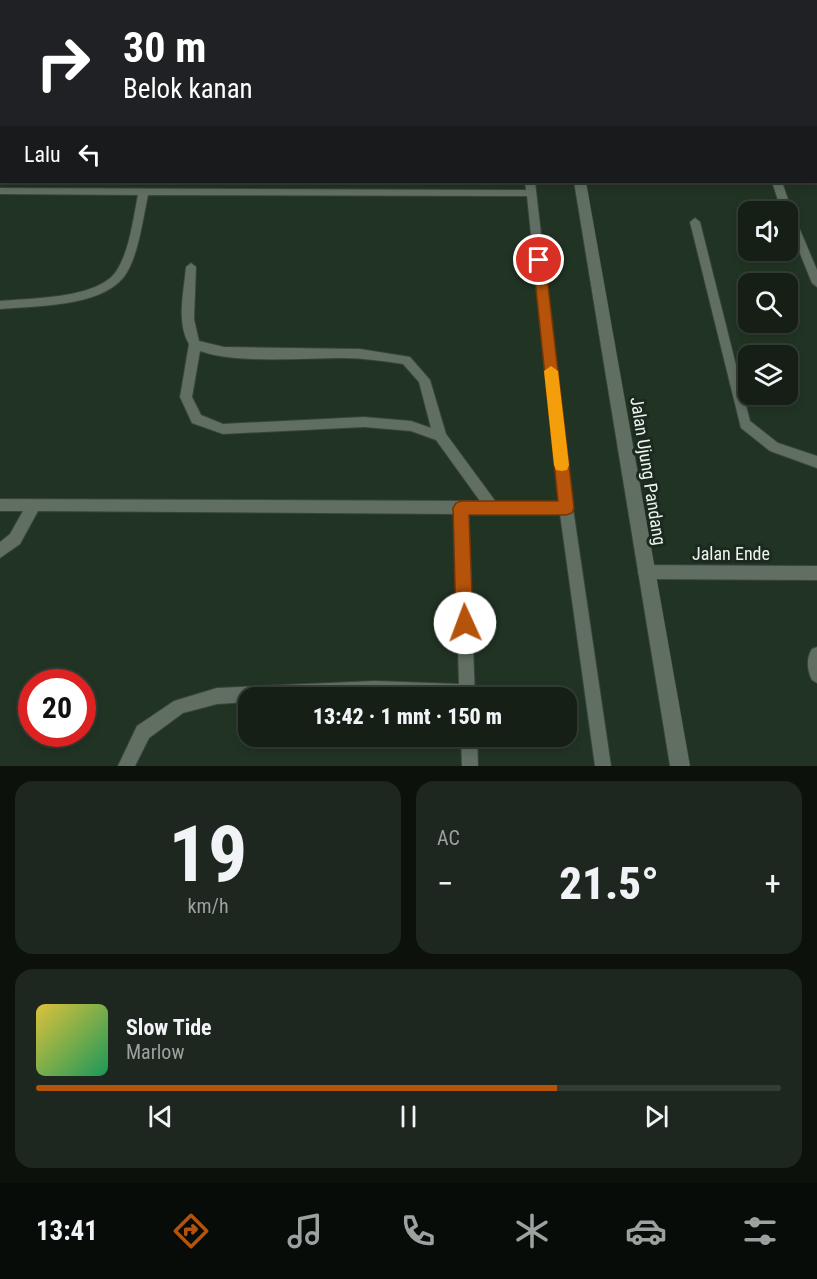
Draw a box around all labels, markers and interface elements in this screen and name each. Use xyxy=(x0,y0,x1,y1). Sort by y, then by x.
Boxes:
text: 30 m xyxy=(123,23,206,72)
icon: right xyxy=(24,24,102,102)
text: Belok kanan xyxy=(123,73,253,105)
icon: left xyxy=(73,138,106,171)
text: Lalu xyxy=(24,142,61,167)
map controls xyxy=(738,201,798,405)
button: sound xyxy=(738,201,798,261)
pin xyxy=(513,234,564,285)
icon: arrive xyxy=(522,243,555,276)
button: search xyxy=(738,273,798,333)
button: layers xyxy=(738,345,798,405)
street label: Jalan Ujung Pandang xyxy=(626,395,671,547)
street label: Jalan Ende xyxy=(692,543,770,564)
position arrow xyxy=(433,591,497,655)
speed limit sign: 20 xyxy=(18,669,96,747)
text: 13:42 · 1 mnt · 150 m xyxy=(313,704,502,729)
text: 19 xyxy=(169,809,247,900)
text: AC xyxy=(437,826,460,850)
text: 21.5° xyxy=(559,857,659,910)
text: − xyxy=(437,864,454,903)
text: + xyxy=(765,864,781,903)
text: km/h xyxy=(187,894,229,918)
text: Slow Tide xyxy=(126,1015,212,1040)
text: Marlow xyxy=(126,1040,184,1064)
icon: previous xyxy=(144,1100,177,1133)
icon: pause xyxy=(392,1100,425,1133)
icon: next xyxy=(640,1100,673,1133)
icon: directions xyxy=(170,1210,212,1252)
icon: music xyxy=(284,1210,326,1252)
icon: phone xyxy=(397,1210,439,1252)
icon: climate xyxy=(511,1210,553,1252)
icon: car xyxy=(625,1210,667,1252)
icon: filters xyxy=(739,1210,781,1252)
text: 13:41 xyxy=(36,1215,98,1247)

